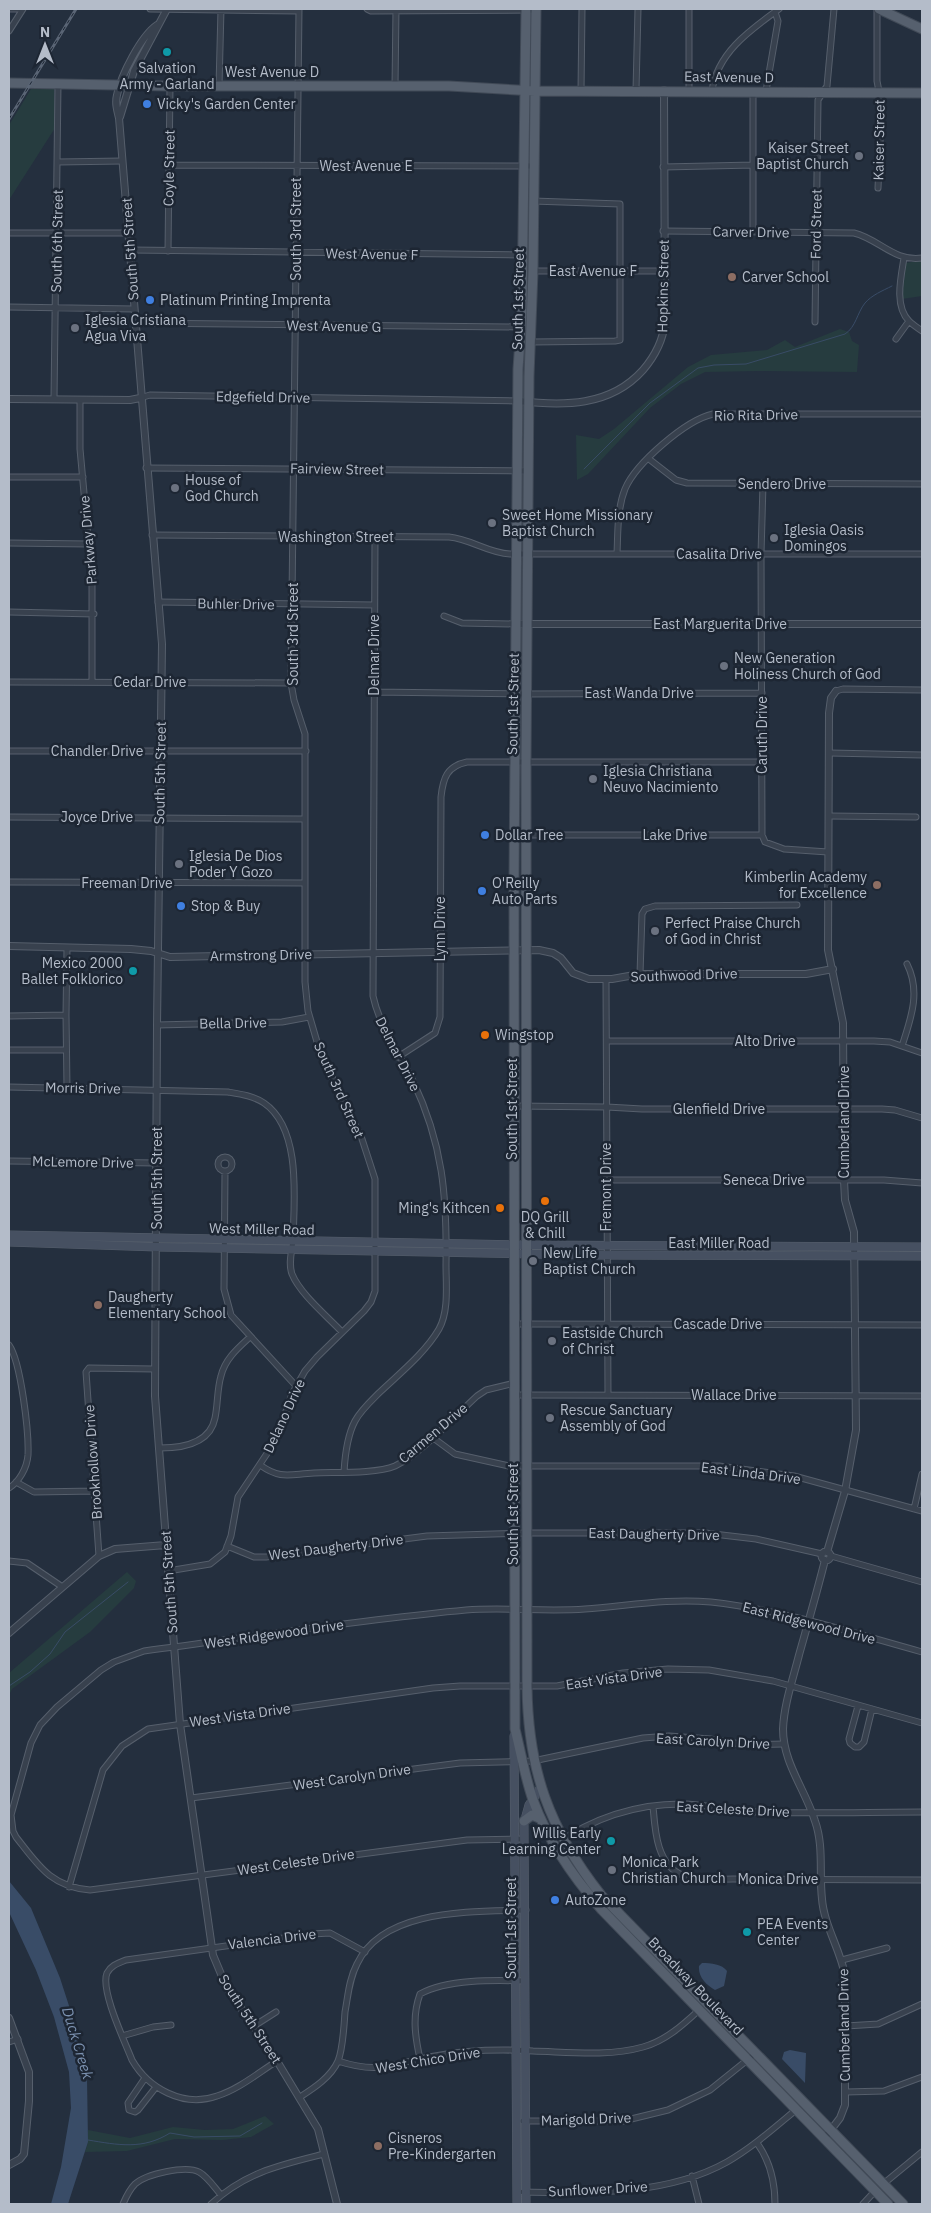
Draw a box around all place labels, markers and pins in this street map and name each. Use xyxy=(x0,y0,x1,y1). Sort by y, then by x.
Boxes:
marker: Salvation Army - Garland xyxy=(161,46,173,58)
place label: Salvation Army - Garland xyxy=(119,59,215,93)
place label: Vicky's Garden Center xyxy=(157,95,296,113)
marker: Vicky's Garden Center xyxy=(141,98,153,110)
place label: Kaiser Street Baptist Church xyxy=(756,139,849,173)
marker: Kaiser Street Baptist Church xyxy=(853,150,865,162)
place label: Carver School xyxy=(742,268,829,286)
marker: Carver School xyxy=(726,271,738,283)
place label: Platinum Printing Imprenta xyxy=(160,291,331,309)
marker: Platinum Printing Imprenta xyxy=(144,294,156,306)
place label: Iglesia Cristiana Agua Viva xyxy=(85,311,186,345)
marker: Iglesia Cristiana Agua Viva xyxy=(69,322,81,334)
place label: House of God Church xyxy=(185,471,259,505)
marker: House of God Church xyxy=(169,482,181,494)
place label: Sweet Home Missionary Baptist Church xyxy=(502,506,653,540)
marker: Sweet Home Missionary Baptist Church xyxy=(486,517,498,529)
place label: Iglesia Oasis Domingos xyxy=(784,521,864,555)
marker: Iglesia Oasis Domingos xyxy=(768,532,780,544)
place label: New Generation Holiness Church of God xyxy=(734,649,881,683)
marker: New Generation Holiness Church of God xyxy=(718,660,730,672)
place label: Iglesia Christiana Neuvo Nacimiento xyxy=(603,762,719,796)
marker: Iglesia Christiana Neuvo Nacimiento xyxy=(587,773,599,785)
place label: Dollar Tree xyxy=(495,826,564,844)
marker: Dollar Tree xyxy=(479,829,491,841)
place label: Iglesia De Dios Poder Y Gozo xyxy=(189,847,283,881)
marker: Iglesia De Dios Poder Y Gozo xyxy=(173,858,185,870)
place label: Kimberlin Academy for Excellence xyxy=(745,868,867,902)
place label: O'Reilly Auto Parts xyxy=(492,874,558,908)
marker: Kimberlin Academy for Excellence xyxy=(871,879,883,891)
marker: O'Reilly Auto Parts xyxy=(476,885,488,897)
place label: Stop & Buy xyxy=(191,897,260,915)
marker: Stop & Buy xyxy=(175,900,187,912)
place label: Perfect Praise Church of God in Christ xyxy=(665,914,800,948)
marker: Perfect Praise Church of God in Christ xyxy=(649,925,661,937)
place label: Mexico 2000 Ballet Folklorico xyxy=(21,954,123,988)
marker: Mexico 2000 Ballet Folklorico xyxy=(127,965,139,977)
place label: Wingstop xyxy=(495,1026,554,1044)
marker: Wingstop xyxy=(479,1029,491,1041)
marker: DQ Grill & Chill xyxy=(539,1195,551,1207)
place label: Ming's Kithcen xyxy=(398,1199,490,1217)
marker: Ming's Kithcen xyxy=(494,1202,506,1214)
place label: DQ Grill & Chill xyxy=(521,1208,569,1242)
place label: New Life Baptist Church xyxy=(543,1244,636,1278)
marker: New Life Baptist Church xyxy=(527,1255,539,1267)
place label: Daugherty Elementary School xyxy=(108,1288,226,1322)
marker: Daugherty Elementary School xyxy=(92,1299,104,1311)
place label: Eastside Church of Christ xyxy=(562,1324,663,1358)
marker: Eastside Church of Christ xyxy=(546,1335,558,1347)
place label: Rescue Sanctuary Assembly of God xyxy=(560,1401,672,1435)
marker: Rescue Sanctuary Assembly of God xyxy=(544,1412,556,1424)
place label: Willis Early Learning Center xyxy=(502,1824,601,1858)
marker: Willis Early Learning Center xyxy=(605,1835,617,1847)
place label: Monica Park Christian Church xyxy=(622,1853,726,1887)
marker: Monica Park Christian Church xyxy=(606,1864,618,1876)
place label: AutoZone xyxy=(565,1891,626,1909)
marker: AutoZone xyxy=(549,1894,561,1906)
place label: PEA Events Center xyxy=(757,1915,828,1949)
marker: PEA Events Center xyxy=(741,1926,753,1938)
place label: Cisneros Pre-Kindergarten xyxy=(388,2129,496,2163)
marker: Cisneros Pre-Kindergarten xyxy=(372,2140,384,2152)

